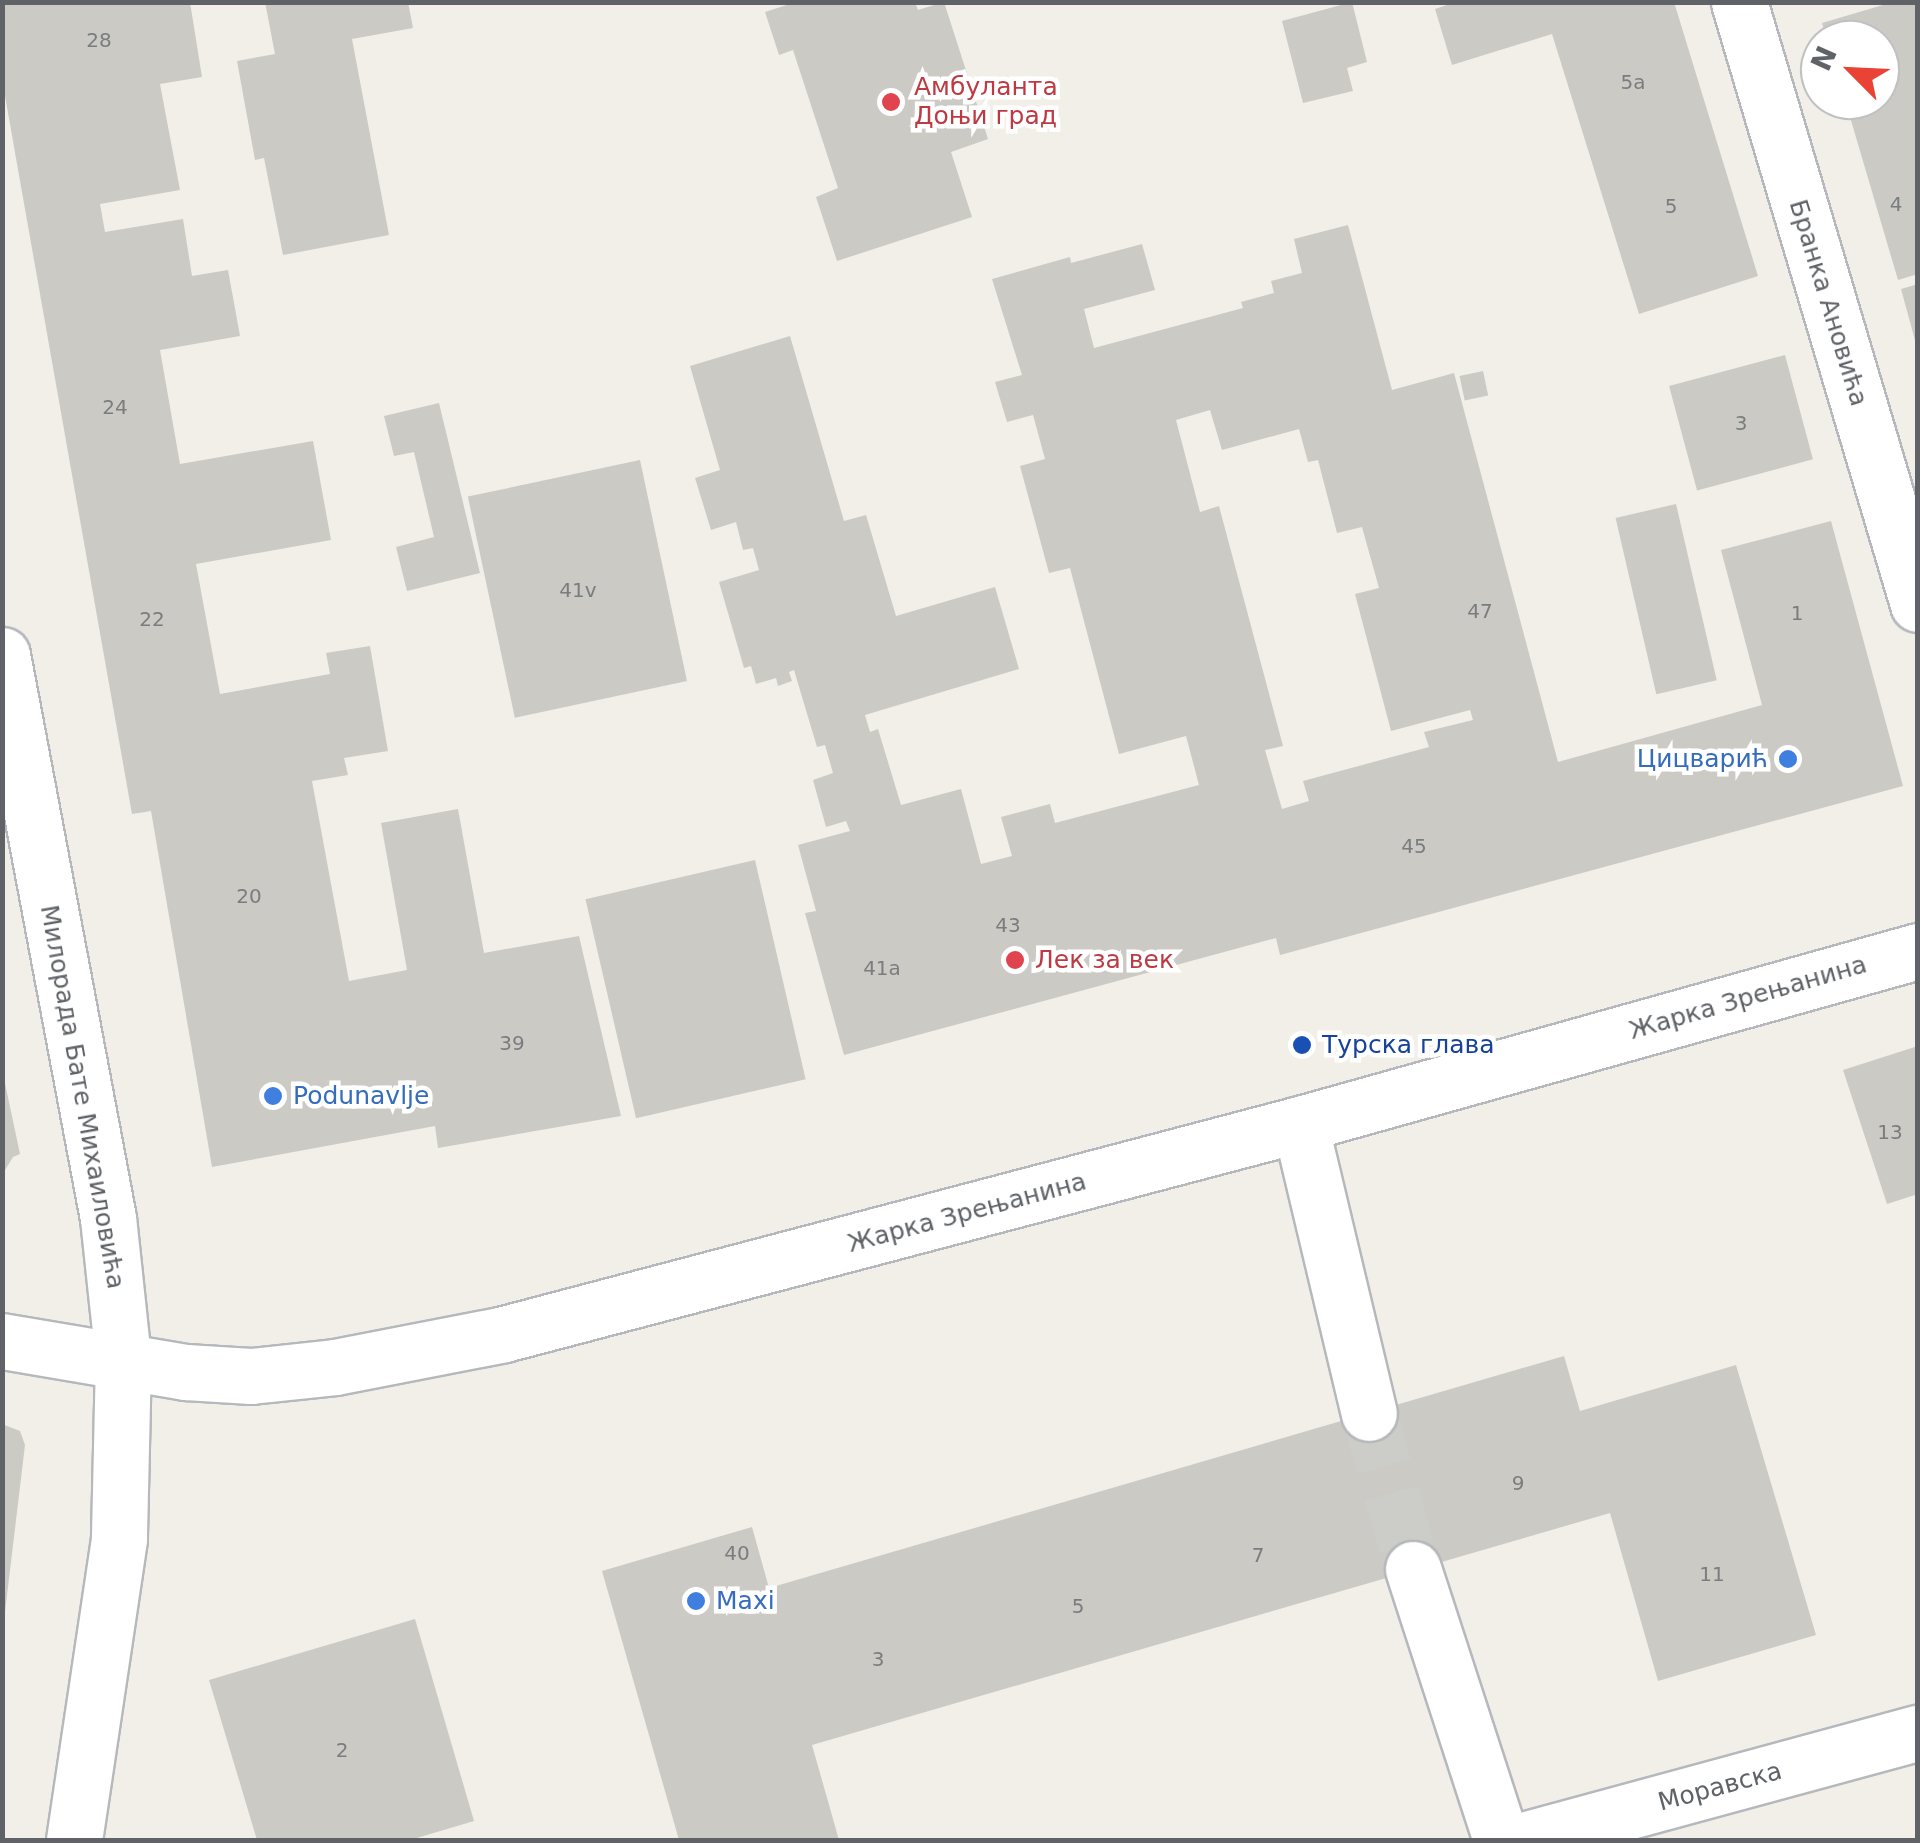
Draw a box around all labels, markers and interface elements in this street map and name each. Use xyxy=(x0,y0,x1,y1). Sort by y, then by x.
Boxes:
north arrow xyxy=(1800,20,1900,120)
house number: 28 xyxy=(86,28,112,52)
text: N xyxy=(1804,41,1844,76)
house number: 5a xyxy=(1621,70,1645,94)
place label: Амбуланта Доњи град xyxy=(914,73,1058,132)
marker: Амбуланта Доњи град xyxy=(878,89,904,115)
house number: 4 xyxy=(1890,192,1902,216)
house number: 5 xyxy=(1665,194,1677,218)
street label: Бранка Ановића xyxy=(1782,196,1874,410)
house number: 24 xyxy=(102,395,128,419)
house number: 3 xyxy=(1735,411,1747,435)
house number: 41v xyxy=(559,578,597,602)
house number: 47 xyxy=(1467,599,1493,623)
house number: 1 xyxy=(1791,601,1803,625)
house number: 22 xyxy=(139,607,165,631)
place label: Цицварић xyxy=(1637,744,1768,774)
marker: Цицварић xyxy=(1777,748,1799,770)
house number: 45 xyxy=(1401,834,1427,858)
house number: 20 xyxy=(236,884,262,908)
street label: Милорада Бате Михаиловића xyxy=(33,903,131,1291)
house number: 43 xyxy=(995,913,1021,937)
place label: Лек за век xyxy=(1035,945,1174,975)
marker: Лек за век xyxy=(1004,949,1026,971)
street label: Жарка Зрењанина xyxy=(1626,950,1870,1046)
house number: 41a xyxy=(863,956,901,980)
place label: Турска глава xyxy=(1322,1030,1495,1060)
house number: 39 xyxy=(499,1031,525,1055)
marker: Турска глава xyxy=(1291,1034,1313,1056)
place label: Podunavlje xyxy=(293,1081,429,1111)
marker: Podunavlje xyxy=(262,1085,284,1107)
house number: 13 xyxy=(1877,1120,1903,1144)
street label: Жарка Зрењанина xyxy=(844,1167,1090,1259)
house number: 9 xyxy=(1512,1471,1524,1495)
house number: 40 xyxy=(724,1541,750,1565)
house number: 7 xyxy=(1252,1543,1264,1567)
house number: 11 xyxy=(1699,1562,1725,1586)
place label: Maxi xyxy=(716,1586,775,1616)
marker: Maxi xyxy=(685,1590,707,1612)
house number: 5 xyxy=(1072,1594,1084,1618)
house number: 3 xyxy=(872,1647,884,1671)
house number: 2 xyxy=(336,1738,348,1762)
street label: Моравска xyxy=(1655,1756,1785,1818)

